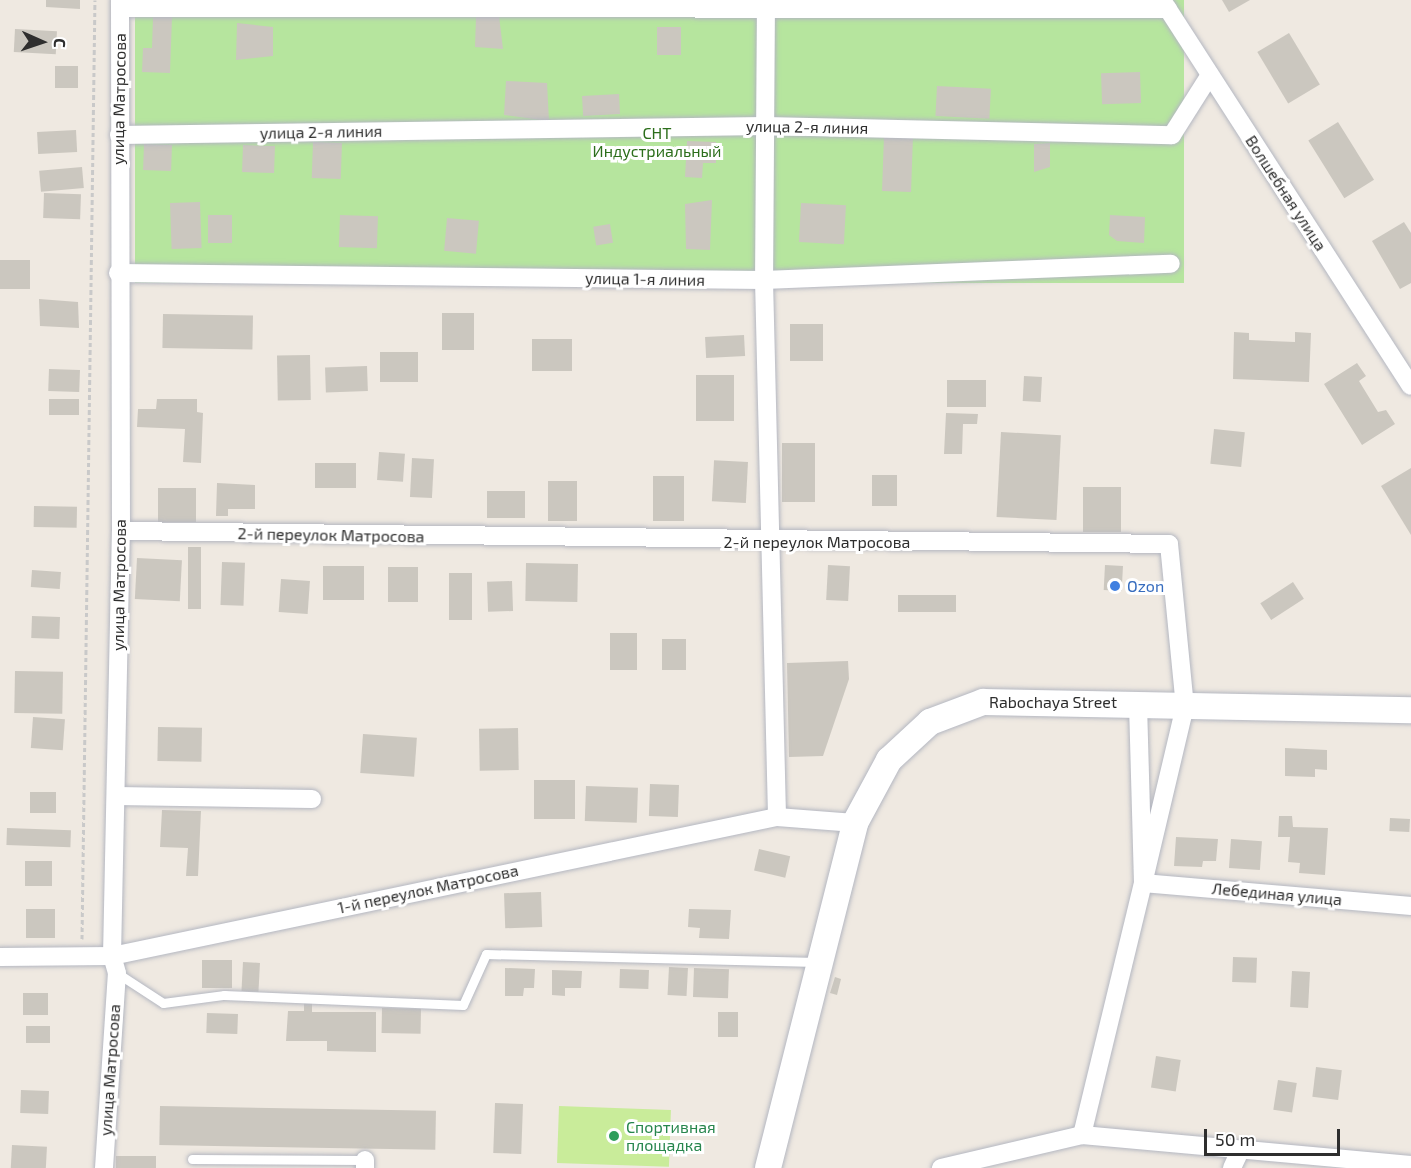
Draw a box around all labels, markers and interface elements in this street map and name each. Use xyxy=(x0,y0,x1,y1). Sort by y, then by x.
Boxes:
north arrow xyxy=(12,12,72,72)
street label: улица Матросова xyxy=(108,33,130,165)
text: С xyxy=(51,38,70,48)
street label: улица 2-я линия xyxy=(746,116,868,138)
street label: улица 2-я линия xyxy=(260,121,382,143)
park label: СНТ Индустриальный xyxy=(593,123,721,161)
street label: Волшебная улица xyxy=(1242,132,1330,254)
street label: улица 1-я линия xyxy=(585,268,705,290)
street label: улица Матросова xyxy=(108,519,130,651)
street label: 2-й переулок Матросова xyxy=(237,524,425,546)
street label: 2-й переулок Матросова xyxy=(724,532,910,552)
place label: Ozon xyxy=(1127,576,1164,596)
marker: Ozon xyxy=(1108,579,1122,593)
street label: Rabochaya Street xyxy=(989,692,1117,712)
street label: 1-й переулок Матросова xyxy=(336,860,520,918)
street label: Лебединая улица xyxy=(1211,879,1343,909)
street label: улица Матросова xyxy=(96,1003,124,1137)
place label: Спортивная площадка xyxy=(626,1117,716,1155)
scale bar xyxy=(1207,1117,1344,1155)
text: 50 m xyxy=(1215,1128,1255,1150)
marker: Спортивная площадка xyxy=(607,1129,621,1143)

